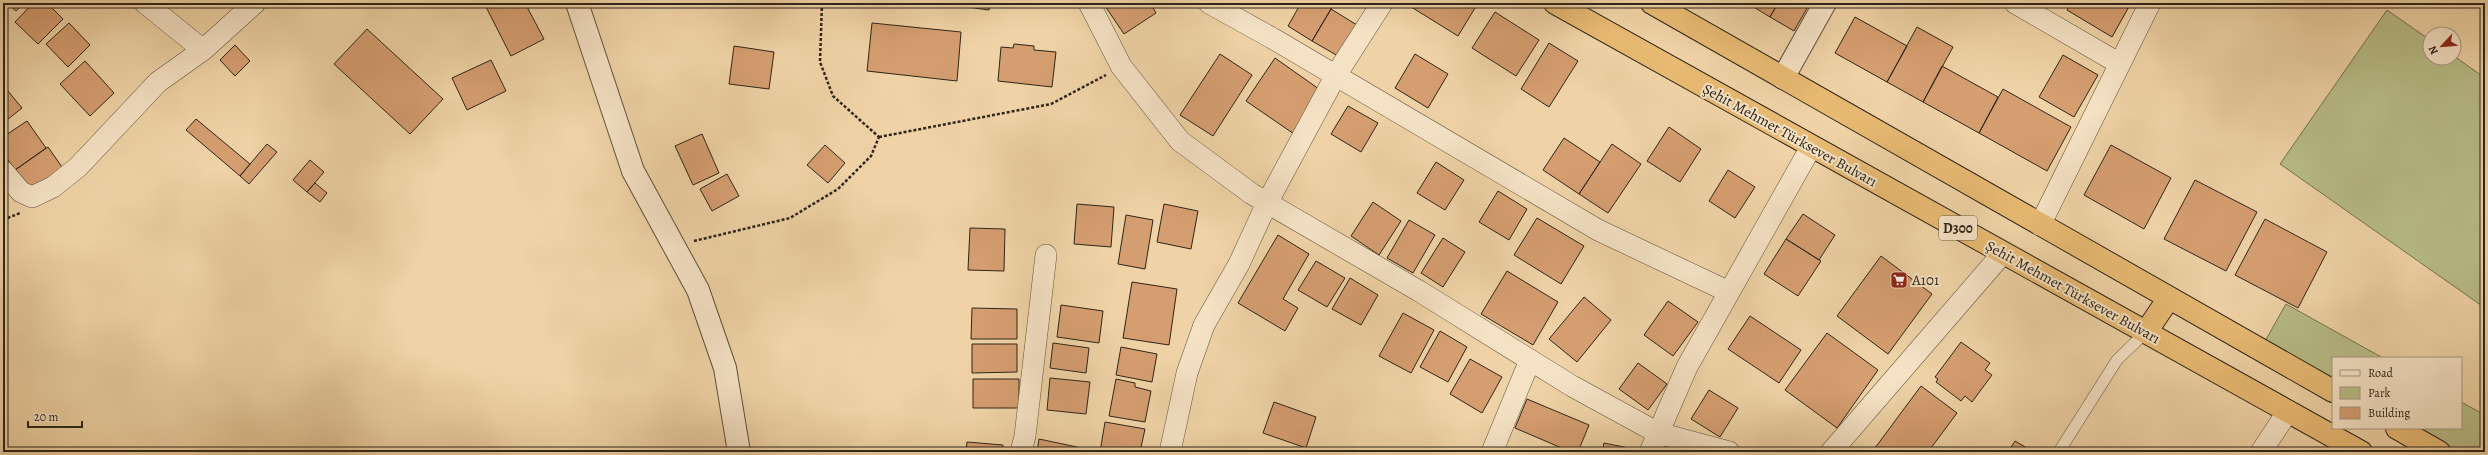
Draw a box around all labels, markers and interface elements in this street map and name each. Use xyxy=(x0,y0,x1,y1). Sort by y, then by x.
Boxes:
north arrow xyxy=(2422,26,2462,66)
text: N xyxy=(2425,43,2442,57)
street label: Şehit Mehmet Türksever Bulvarı xyxy=(1699,79,1881,191)
road number: D300 xyxy=(1939,216,1977,240)
street label: Şehit Mehmet Türksever Bulvarı xyxy=(1982,236,2164,348)
supermarket icon: A101 xyxy=(1889,270,1909,290)
place label: A101 xyxy=(1911,270,1939,290)
legend xyxy=(2332,357,2462,429)
text: Road xyxy=(2368,365,2394,381)
text: Park xyxy=(2368,385,2391,401)
scale bar xyxy=(28,403,82,429)
text: Building xyxy=(2368,405,2410,421)
text: 20 m xyxy=(34,409,58,425)

